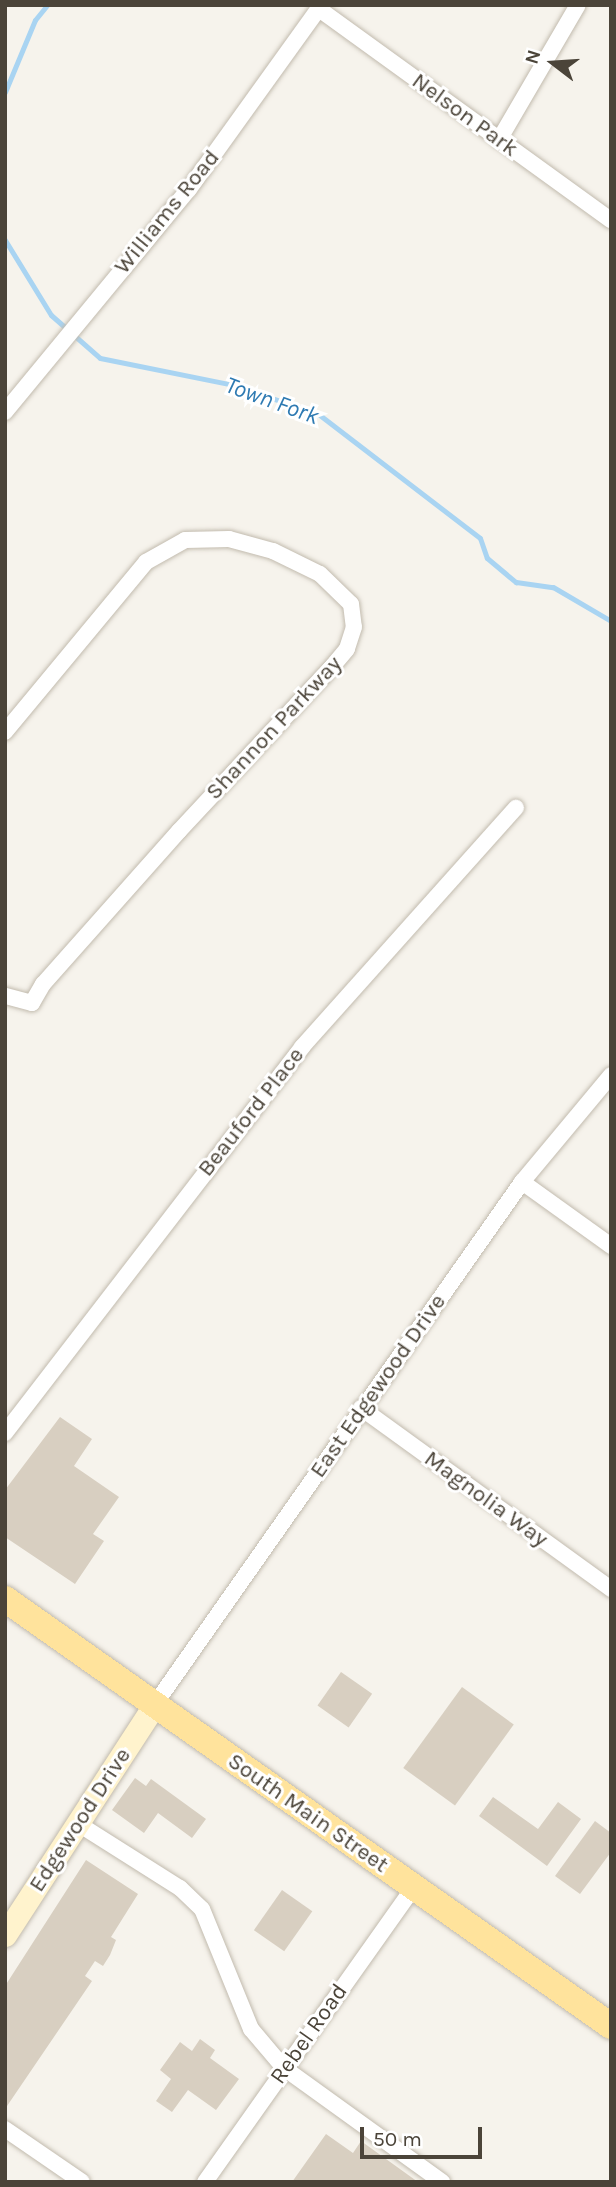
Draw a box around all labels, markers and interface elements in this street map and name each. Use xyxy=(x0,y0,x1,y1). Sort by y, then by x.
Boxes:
north arrow xyxy=(518,28,588,98)
text: N xyxy=(520,47,545,67)
street label: Nelson Park xyxy=(406,67,524,163)
street label: Williams Road xyxy=(109,144,225,280)
water label: Town Fork xyxy=(221,371,323,431)
street label: Shannon Parkway xyxy=(200,650,348,806)
street label: Beauford Place xyxy=(192,1042,310,1182)
street label: East Edgewood Drive xyxy=(304,1289,452,1483)
street label: Magnolia Way xyxy=(419,1445,553,1553)
street label: Edgewood Drive xyxy=(23,1743,137,1897)
street label: South Main Street xyxy=(222,1747,394,1879)
street label: Rebel Road xyxy=(264,1978,354,2090)
scale bar xyxy=(364,2114,486,2158)
text: 50 m xyxy=(373,2127,422,2151)

